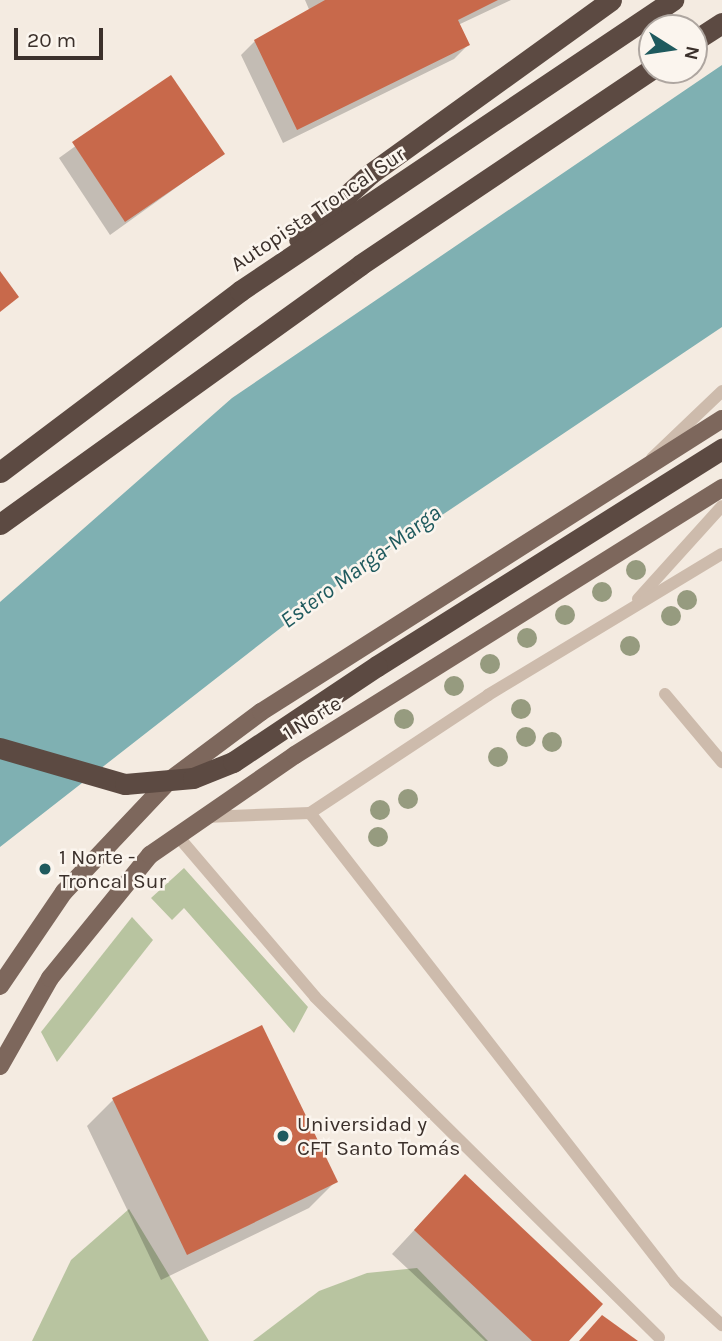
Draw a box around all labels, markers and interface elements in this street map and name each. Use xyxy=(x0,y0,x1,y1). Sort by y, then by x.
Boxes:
scale bar xyxy=(18,14,107,58)
north arrow xyxy=(638,14,708,84)
text: 20 m xyxy=(27,28,76,52)
text: N xyxy=(679,44,704,62)
street label: Autopista Troncal Sur xyxy=(226,141,410,277)
water label: Estero Marga-Marga xyxy=(275,499,447,635)
street label: 1 Norte xyxy=(278,690,346,746)
place label: 1 Norte - Troncal Sur xyxy=(59,844,166,894)
marker: 1 Norte - Troncal Sur xyxy=(37,861,53,877)
place label: Universidad y CFT Santo Tomás xyxy=(297,1111,460,1161)
marker: Universidad y CFT Santo Tomás xyxy=(275,1128,291,1144)

